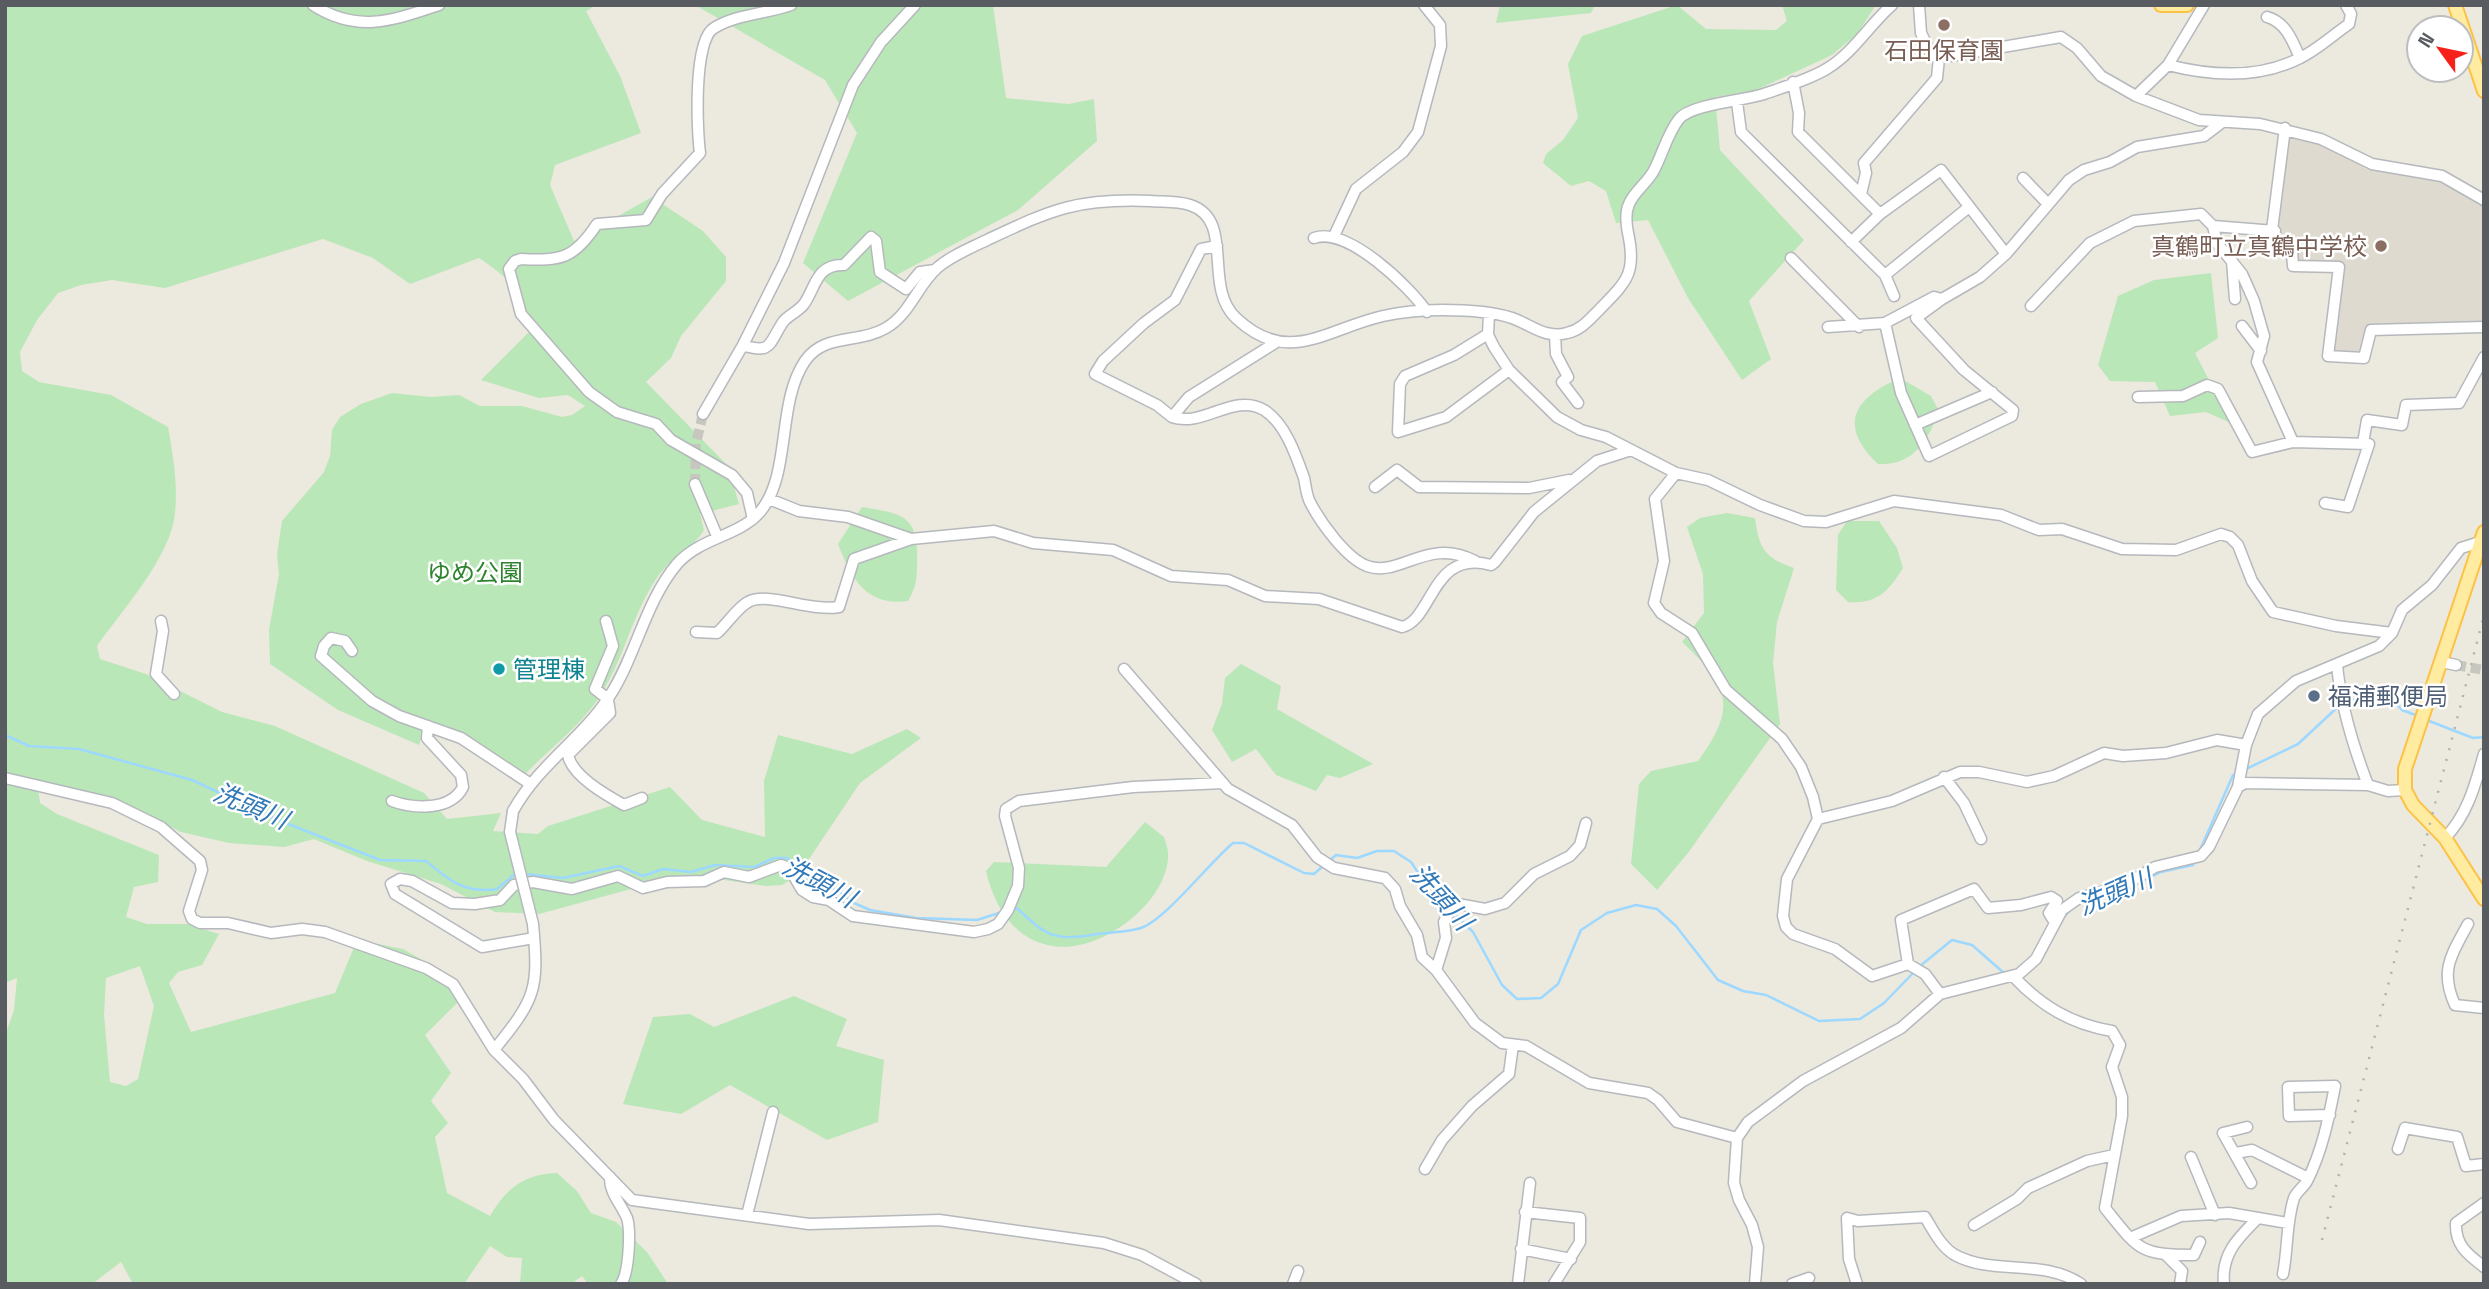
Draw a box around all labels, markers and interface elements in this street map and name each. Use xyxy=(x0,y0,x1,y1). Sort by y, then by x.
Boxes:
north arrow xyxy=(2405,14,2475,84)
marker: 石田保育園 xyxy=(1936,17,1952,33)
text: N xyxy=(2412,28,2440,52)
place label: 石田保育園 xyxy=(1884,35,2004,66)
place label: 真鶴町立真鶴中学校 xyxy=(2151,231,2367,262)
marker: 真鶴町立真鶴中学校 xyxy=(2373,238,2389,254)
park label: ゆめ公園 xyxy=(427,557,523,588)
place label: 管理棟 xyxy=(513,654,585,685)
marker: 管理棟 xyxy=(491,661,507,677)
place label: 福浦郵便局 xyxy=(2328,681,2448,712)
marker: 福浦郵便局 xyxy=(2306,688,2322,704)
water label: 洗頭川 xyxy=(208,775,296,838)
water label: 洗頭川 xyxy=(777,849,864,917)
water label: 洗頭川 xyxy=(1402,857,1482,940)
water label: 洗頭川 xyxy=(2072,860,2160,923)

